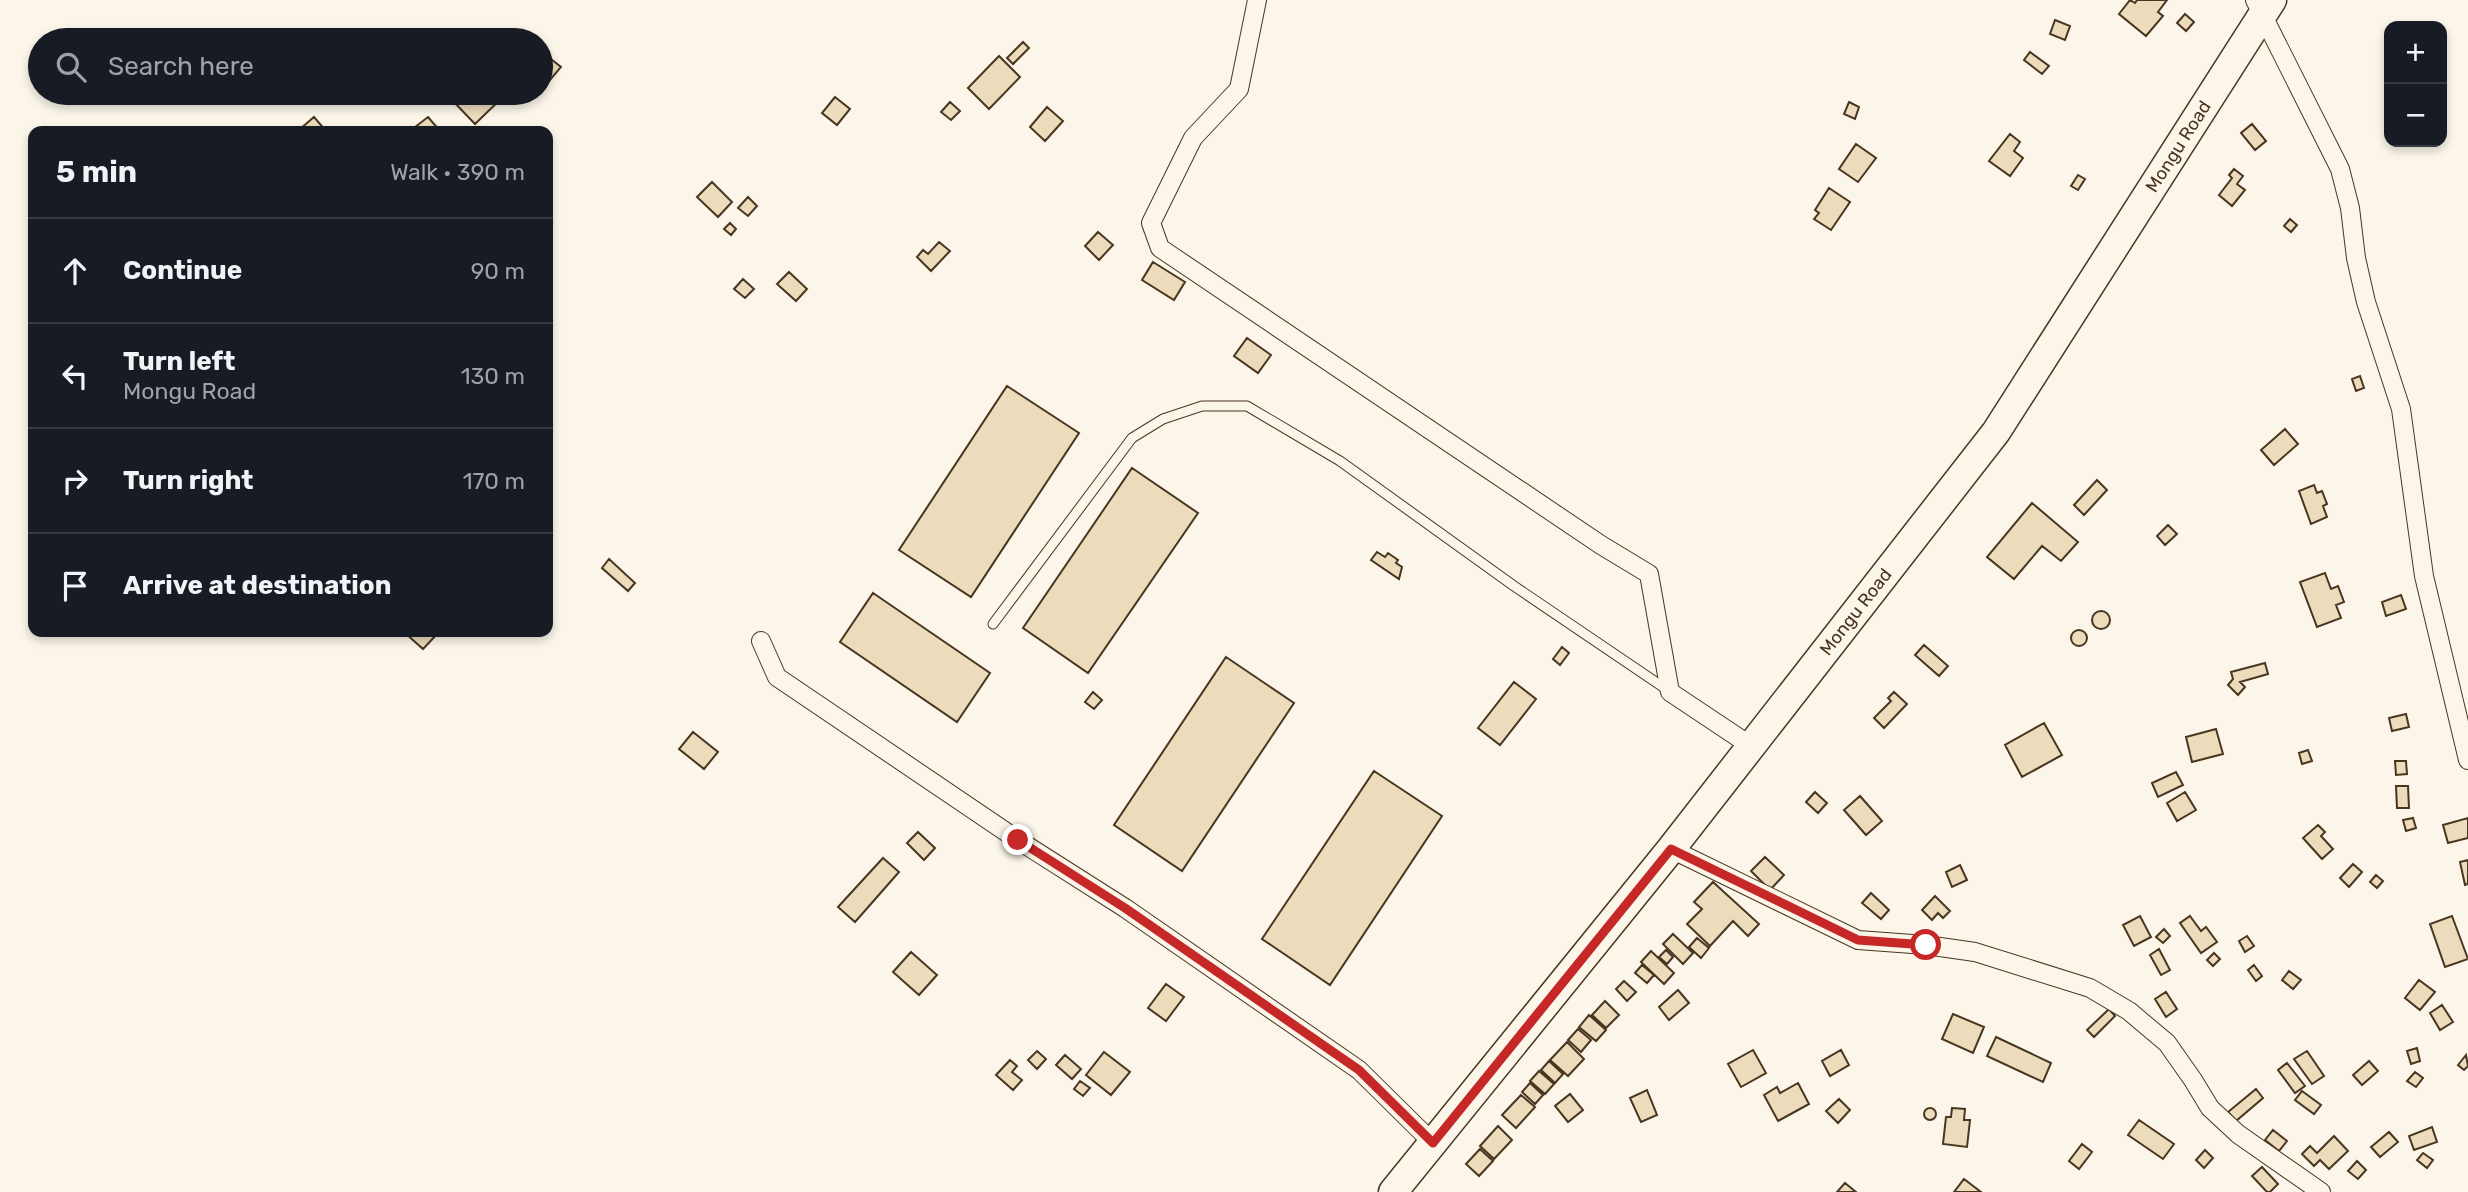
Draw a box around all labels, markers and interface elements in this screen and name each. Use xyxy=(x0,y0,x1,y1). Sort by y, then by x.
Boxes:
map controls xyxy=(2384,21,2447,147)
button: + xyxy=(2384,21,2447,84)
search box xyxy=(28,28,553,105)
icon: search xyxy=(52,48,90,86)
text: Search here xyxy=(108,51,254,82)
button: − xyxy=(2384,84,2447,147)
street label: Mongu Road xyxy=(2141,97,2216,196)
text: 5 min xyxy=(56,154,137,190)
text: Walk · 390 m xyxy=(390,158,525,186)
icon: ahead xyxy=(56,252,94,290)
text: Continue xyxy=(123,255,242,286)
text: 90 m xyxy=(471,257,525,285)
text: Turn left xyxy=(123,346,235,377)
icon: left xyxy=(56,357,94,395)
text: 130 m xyxy=(461,362,525,390)
text: Mongu Road xyxy=(123,377,256,405)
icon: right xyxy=(56,462,94,500)
text: Turn right xyxy=(123,465,253,496)
text: 170 m xyxy=(463,467,525,495)
street label: Mongu Road xyxy=(1815,564,1896,660)
icon: arrive xyxy=(56,567,94,605)
text: Arrive at destination xyxy=(123,570,391,601)
route end xyxy=(1002,824,1033,855)
route start xyxy=(1910,929,1941,960)

